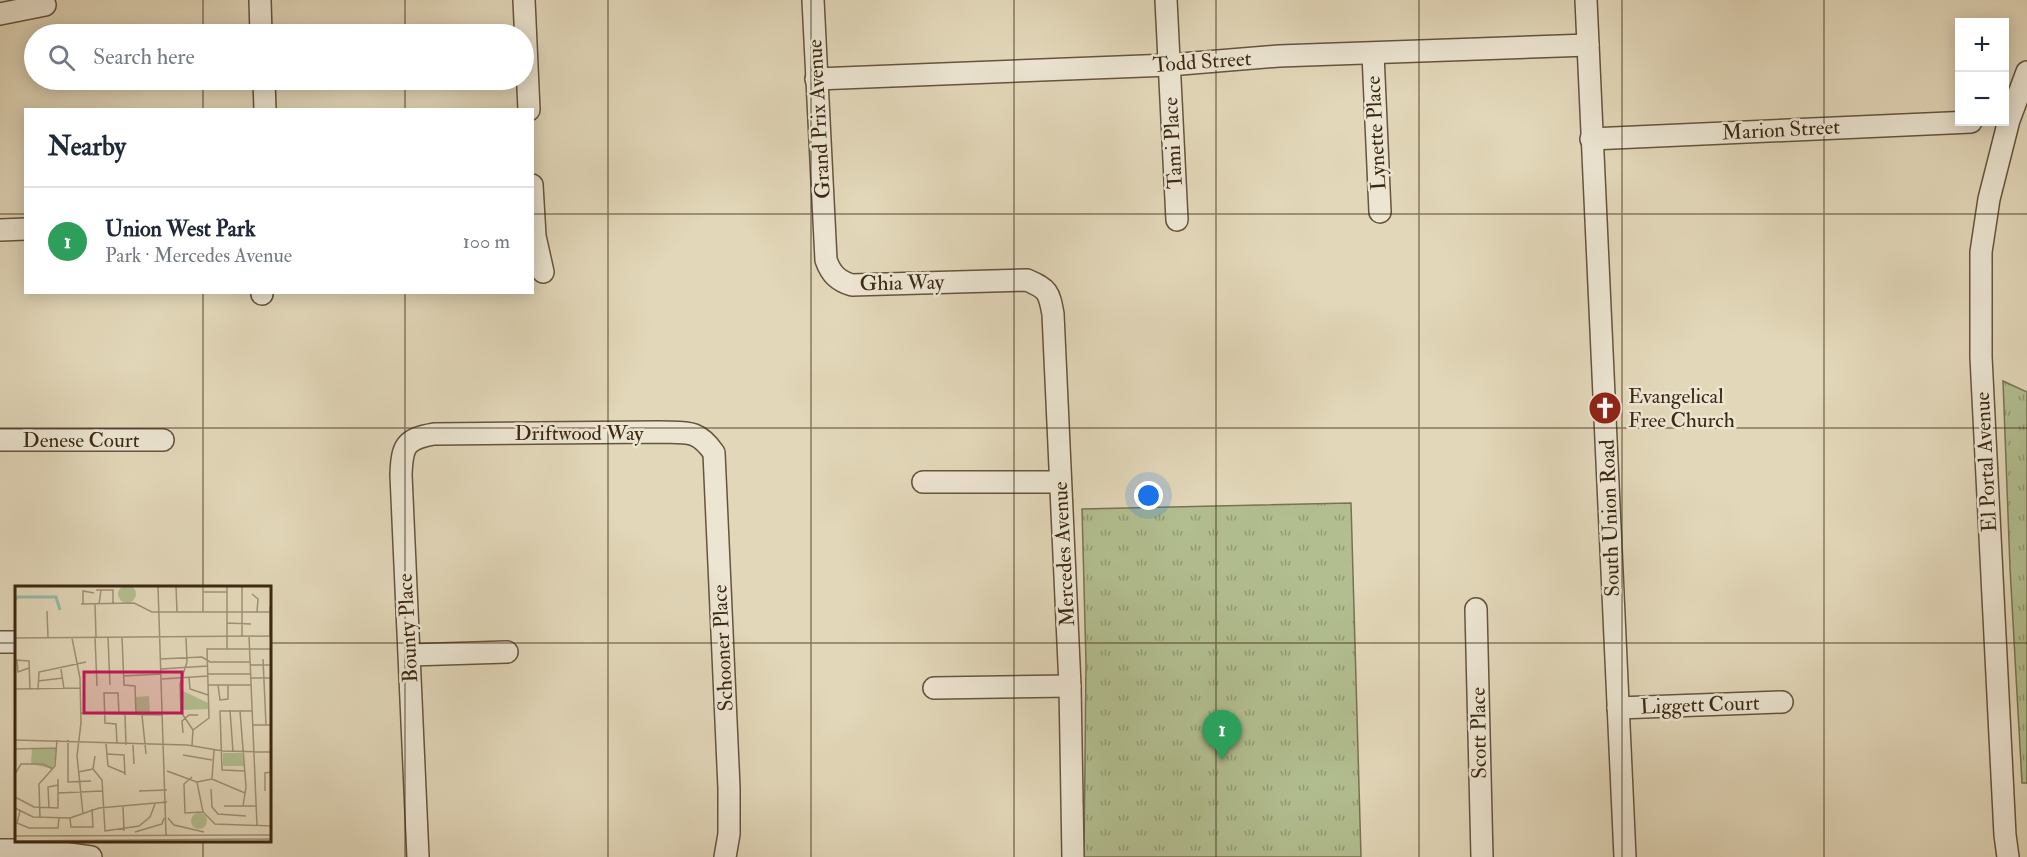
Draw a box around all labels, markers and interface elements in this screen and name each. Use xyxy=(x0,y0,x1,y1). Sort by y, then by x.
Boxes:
map controls xyxy=(1955,18,2009,126)
button: + xyxy=(1955,18,2009,72)
search box xyxy=(24,24,534,90)
street label: Grand Prix Avenue xyxy=(801,38,837,199)
icon: search xyxy=(45,41,78,74)
text: Search here xyxy=(93,43,195,71)
street label: Todd Street xyxy=(1152,45,1252,79)
button: − xyxy=(1955,72,2009,126)
street label: Lynette Place xyxy=(1360,75,1392,191)
street label: Tami Place xyxy=(1157,96,1189,190)
street label: Marion Street xyxy=(1721,113,1841,147)
text: Nearby xyxy=(48,131,126,163)
text: Union West Park xyxy=(105,215,256,243)
text: 1 xyxy=(64,229,71,254)
text: 100 m xyxy=(463,229,510,254)
text: Park · Mercedes Avenue xyxy=(105,243,292,268)
street label: Ghia Way xyxy=(860,269,945,297)
place label: Evangelical Free Church xyxy=(1628,383,1735,434)
church icon: Evangelical Free Church xyxy=(1587,390,1623,426)
street label: El Portal Avenue xyxy=(1969,391,2003,533)
street label: Driftwood Way xyxy=(514,420,644,447)
street label: Denese Court xyxy=(23,427,140,454)
street label: South Union Road xyxy=(1594,438,1626,597)
street label: Mercedes Avenue xyxy=(1047,481,1081,627)
your location xyxy=(1134,481,1163,510)
street label: Bounty Place xyxy=(392,572,424,683)
street label: Schooner Place xyxy=(706,584,740,712)
inset map xyxy=(15,586,272,842)
street label: Scott Place xyxy=(1465,687,1493,779)
street label: Liggett Court xyxy=(1640,689,1760,721)
pin: 1 xyxy=(1202,710,1242,760)

